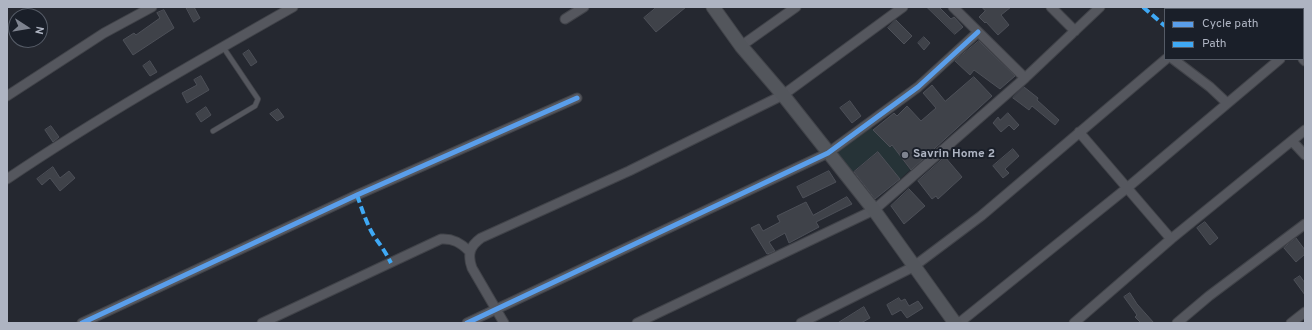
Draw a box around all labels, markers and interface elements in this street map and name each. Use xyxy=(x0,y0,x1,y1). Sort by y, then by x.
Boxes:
north arrow xyxy=(8,8,48,48)
legend xyxy=(1164,8,1304,60)
text: Cycle path xyxy=(1202,16,1259,32)
text: N xyxy=(31,25,46,36)
text: Path xyxy=(1202,36,1227,52)
place label: Savrin Home 2 xyxy=(913,148,995,162)
marker: Savrin Home 2 xyxy=(900,150,910,160)

